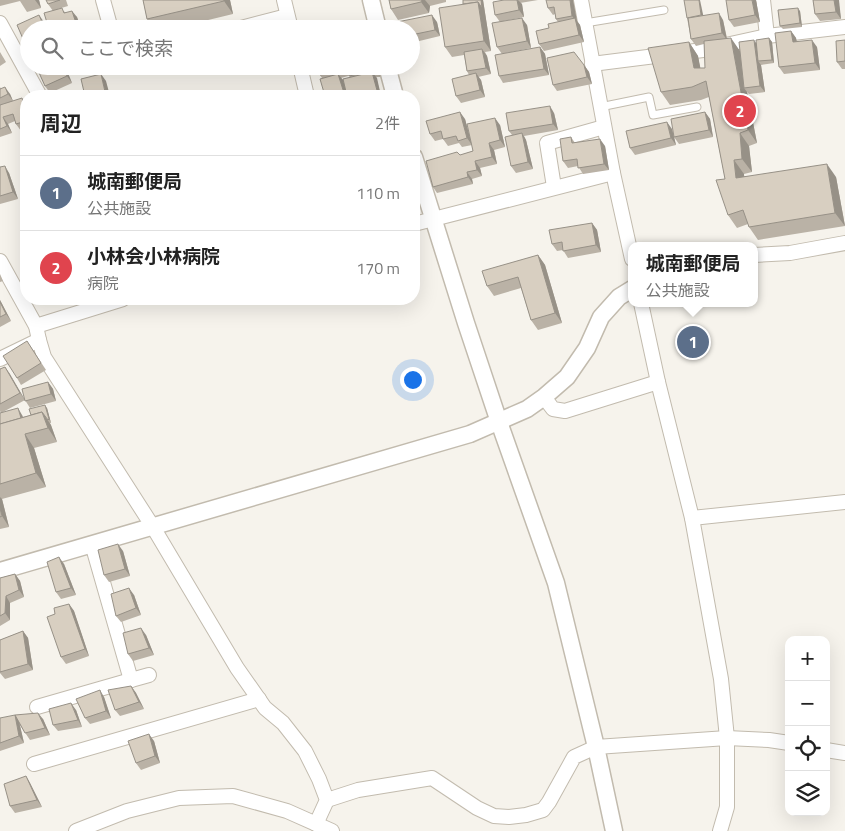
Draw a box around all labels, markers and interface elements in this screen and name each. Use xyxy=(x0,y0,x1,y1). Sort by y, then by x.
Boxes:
search box xyxy=(20,20,420,75)
text: ここで検索 xyxy=(78,33,173,62)
icon: search xyxy=(38,34,66,62)
pin: 2 xyxy=(724,92,756,130)
text: 周辺 xyxy=(40,107,82,139)
text: 2件 xyxy=(375,111,400,135)
text: 城南郵便局 xyxy=(87,166,182,195)
text: 1 xyxy=(52,181,60,205)
text: 110 m xyxy=(356,181,400,205)
text: 公共施設 xyxy=(87,196,151,220)
text: 小林会小林病院 xyxy=(87,241,220,270)
popup xyxy=(628,242,758,307)
text: 城南郵便局 xyxy=(645,248,741,277)
text: 2 xyxy=(52,256,60,280)
text: 170 m xyxy=(356,256,400,280)
text: 病院 xyxy=(87,271,119,295)
text: 公共施設 xyxy=(645,278,710,302)
pin: 1 xyxy=(677,323,709,361)
your location xyxy=(400,367,426,393)
map controls xyxy=(785,636,830,816)
button: + xyxy=(785,636,830,681)
button: − xyxy=(785,681,830,726)
button: locate xyxy=(785,726,830,771)
button: layers xyxy=(785,771,830,816)

